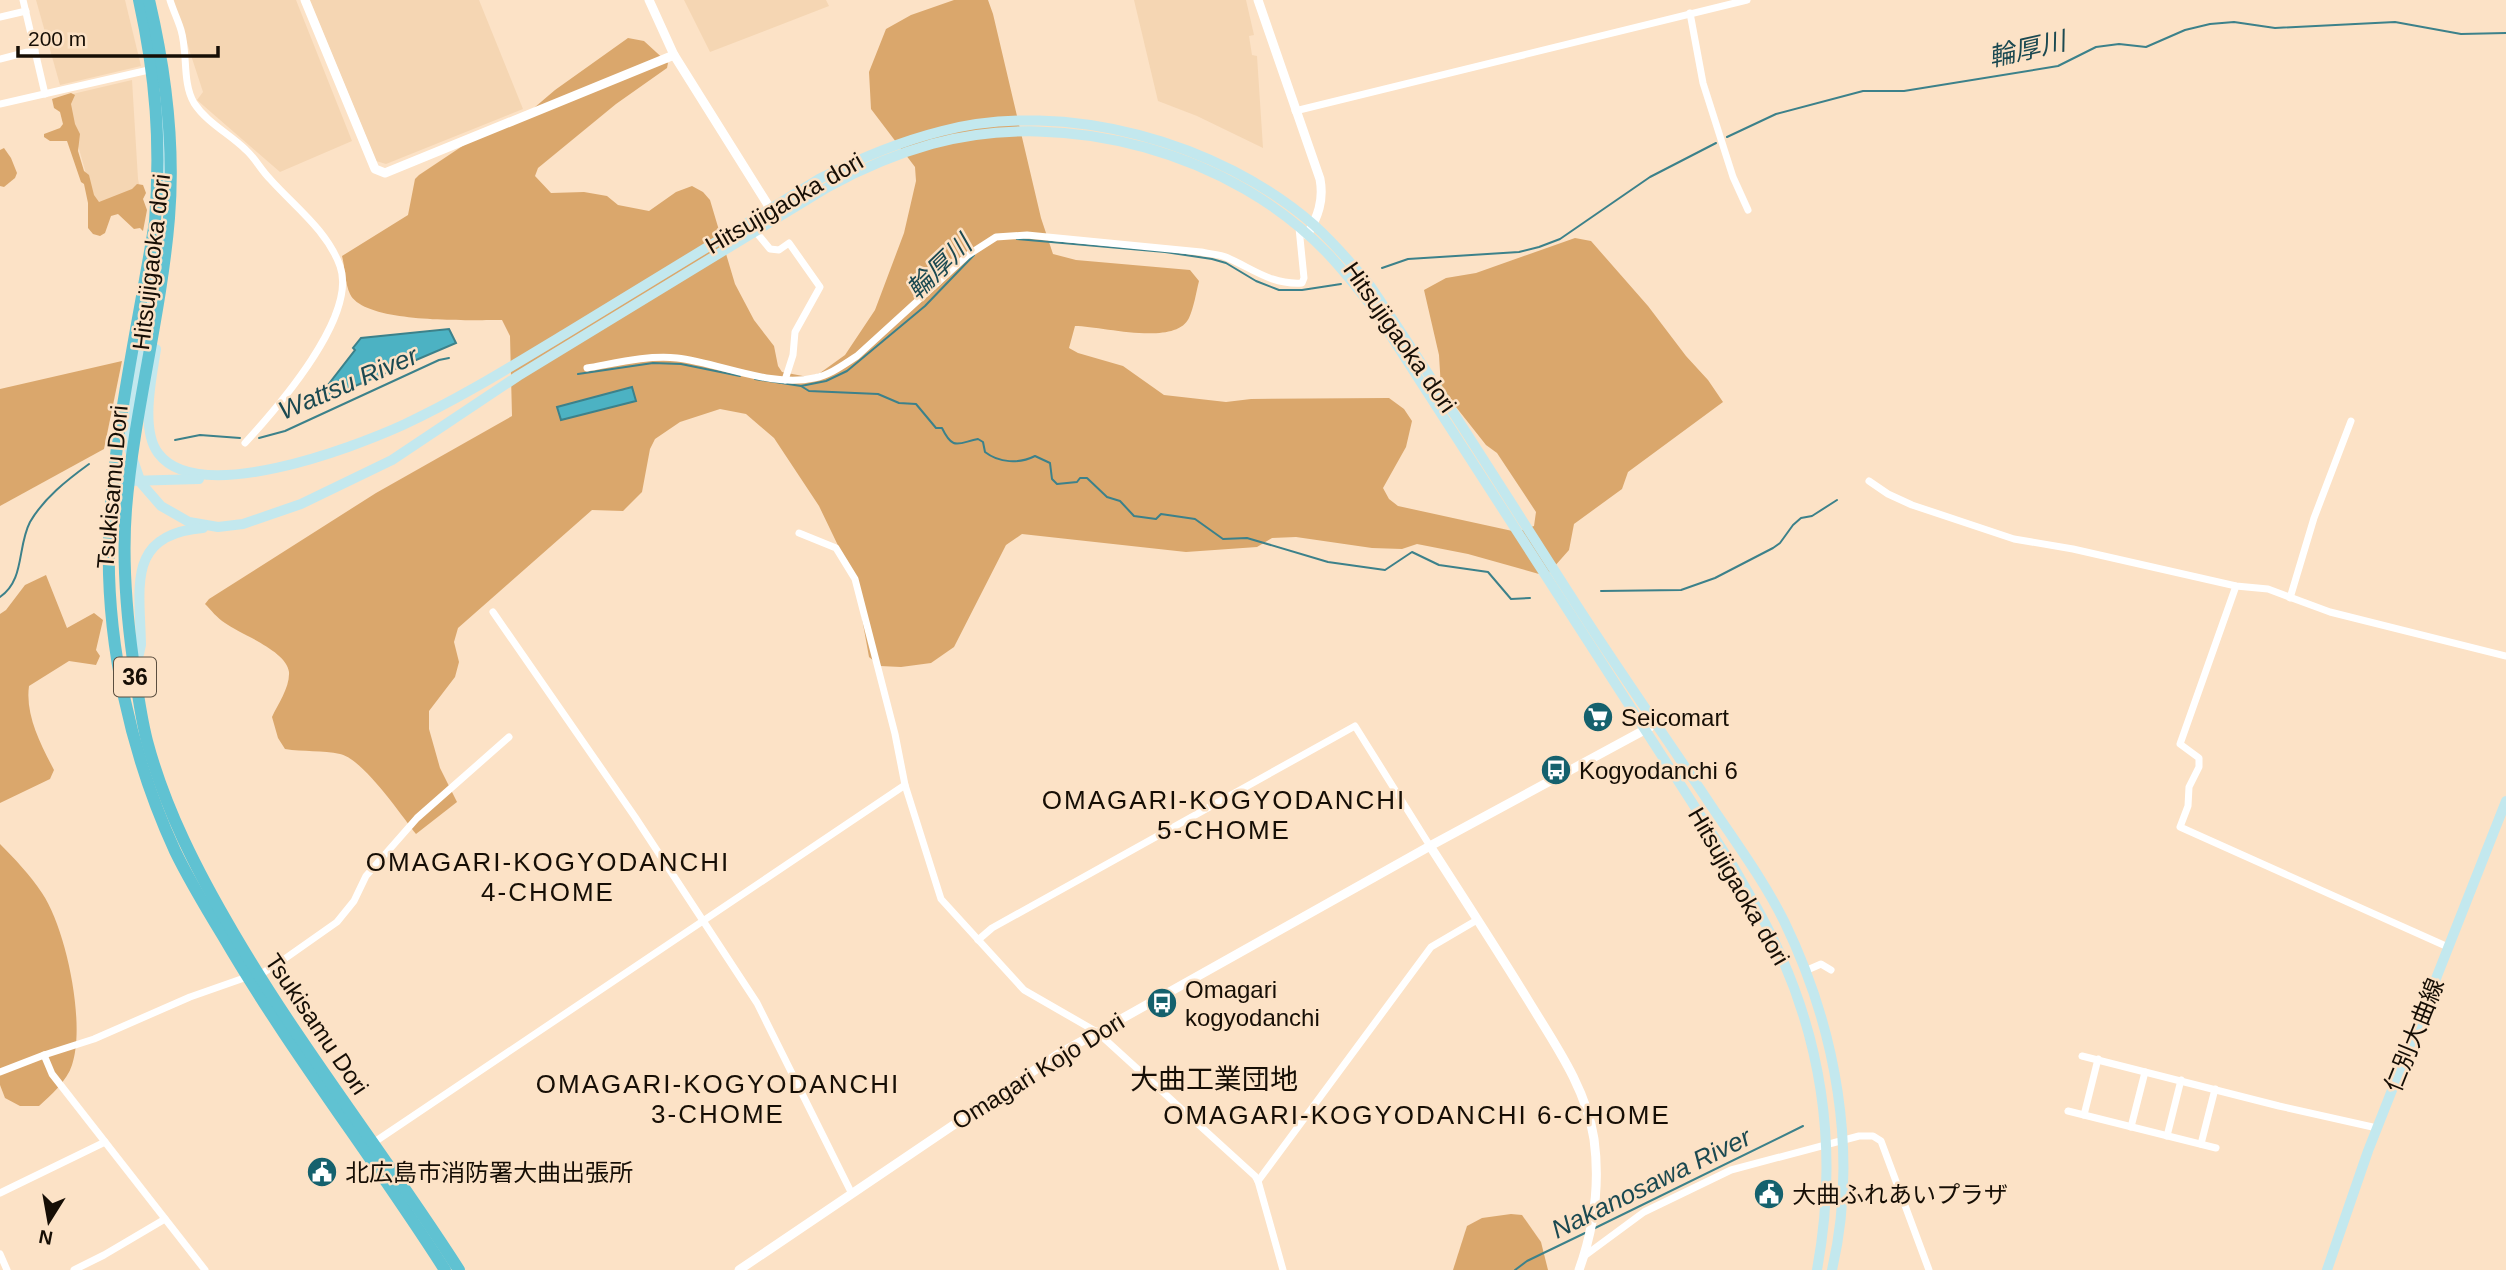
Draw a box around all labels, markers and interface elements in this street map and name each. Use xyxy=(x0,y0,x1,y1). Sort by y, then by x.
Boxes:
scale bar xyxy=(18,14,217,58)
water label: 輪厚川 xyxy=(1986,25,2071,72)
text: 200 m xyxy=(28,27,86,50)
street label: Hitsujigaoka dori xyxy=(700,147,868,259)
street label: Hitsujigaoka dori xyxy=(127,172,175,352)
water label: 輪厚川 xyxy=(901,227,980,305)
street label: Hitsujigaoka dori xyxy=(1338,257,1462,417)
water label: Wattsu River xyxy=(274,340,423,426)
street label: Tsukisamu Dori xyxy=(91,404,133,570)
road number: 36 xyxy=(114,657,156,696)
supermarket icon: Seicomart xyxy=(1581,700,1615,734)
place label: Seicomart xyxy=(1621,704,1729,731)
bus stop icon: Kogyodanchi 6 xyxy=(1539,753,1573,787)
place label: Kogyodanchi 6 xyxy=(1579,757,1738,784)
district label: OMAGARI-KOGYODANCHI 5-CHOME xyxy=(1042,785,1406,845)
street label: Hitsujigaoka dori xyxy=(1683,802,1795,970)
district label: OMAGARI-KOGYODANCHI 4-CHOME xyxy=(366,847,730,907)
street label: Tsukisamu Dori xyxy=(260,948,374,1100)
street label: 仁別大曲線 xyxy=(2379,974,2449,1096)
place label: Omagari kogyodanchi xyxy=(1185,976,1320,1031)
bus stop icon: Omagari kogyodanchi xyxy=(1145,986,1179,1020)
street label: Omagari Kojo Dori xyxy=(947,1007,1129,1135)
district label: 大曲工業団地 xyxy=(1130,1064,1298,1095)
district label: OMAGARI-KOGYODANCHI 3-CHOME xyxy=(536,1069,900,1129)
district label: OMAGARI-KOGYODANCHI 6-CHOME xyxy=(1163,1100,1671,1130)
water label: Nakanosawa River xyxy=(1546,1121,1757,1244)
public building icon: 北広島市消防署大曲出張所 xyxy=(305,1155,339,1189)
place label: 北広島市消防署大曲出張所 xyxy=(345,1159,633,1186)
public building icon: 大曲ふれあいプラザ xyxy=(1752,1177,1786,1211)
place label: 大曲ふれあいプラザ xyxy=(1792,1181,2008,1208)
north arrow xyxy=(14,1186,84,1256)
text: N xyxy=(37,1226,55,1249)

